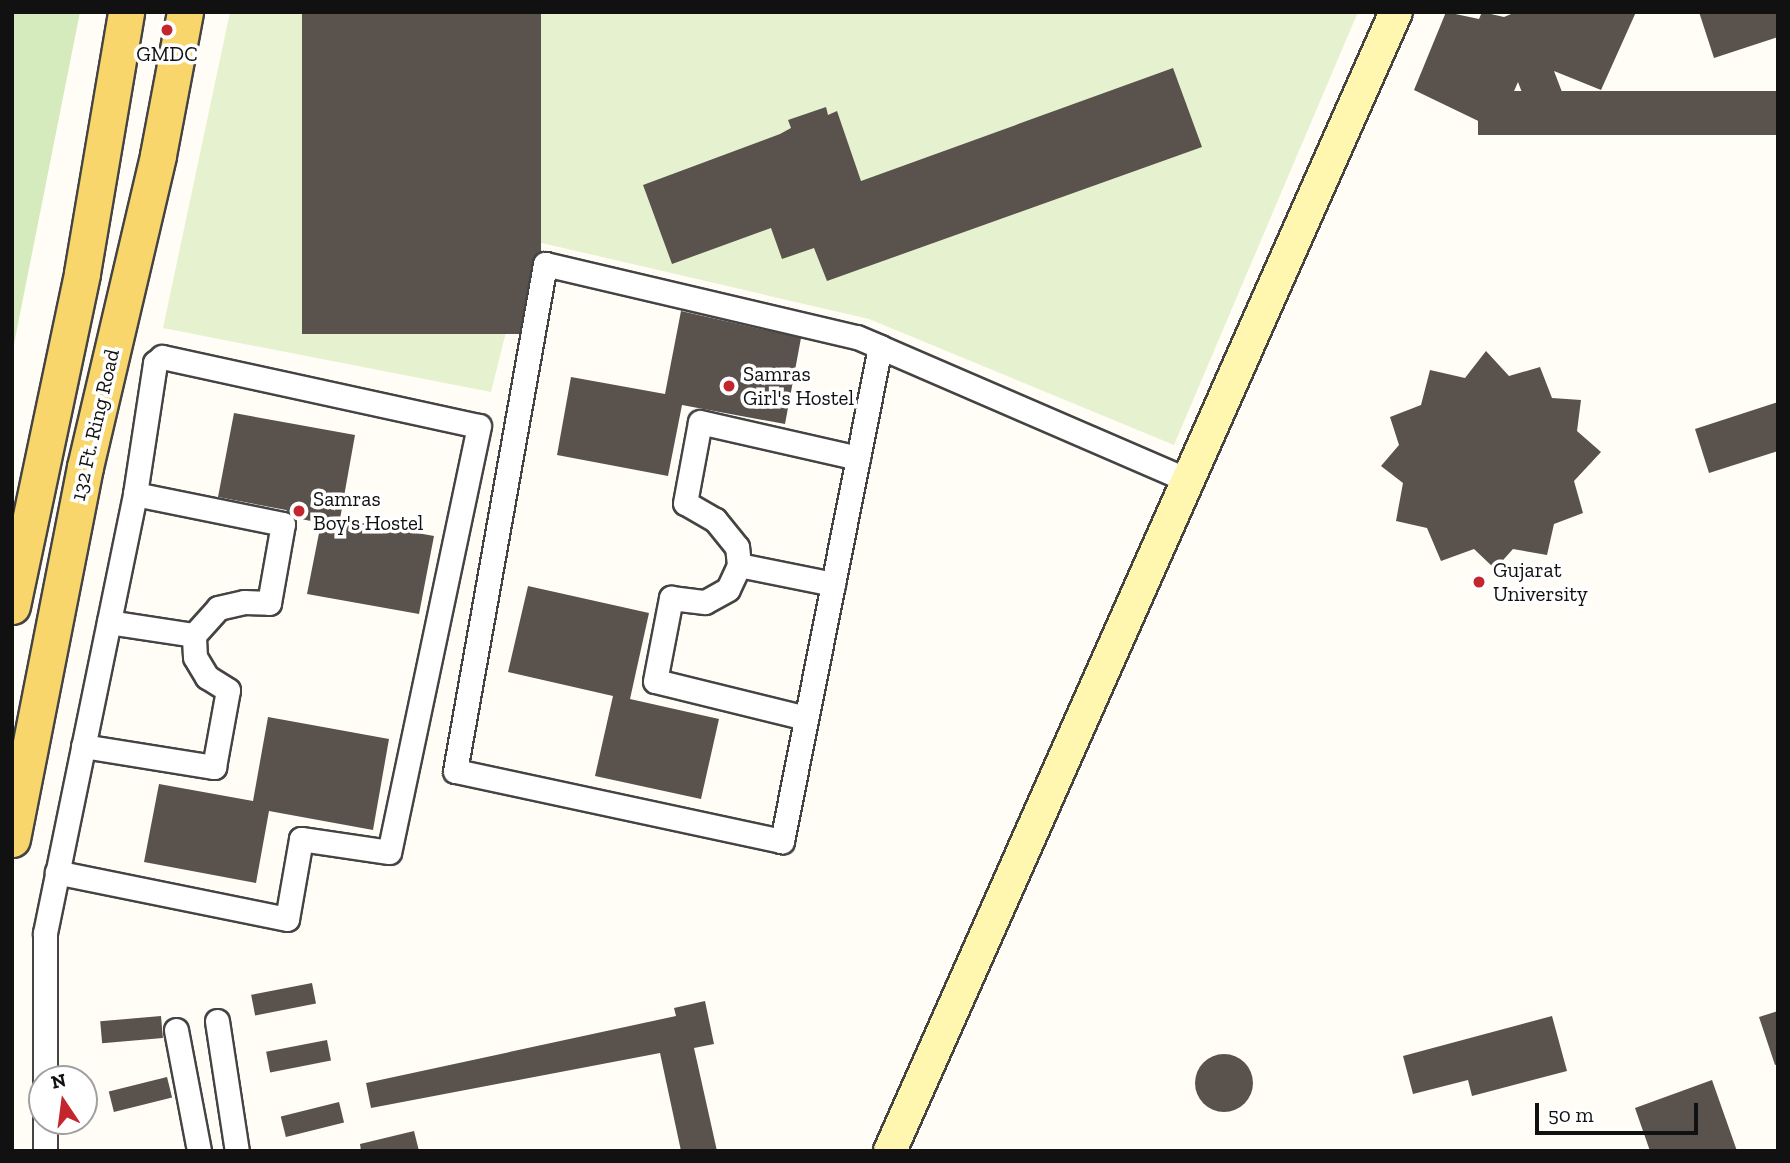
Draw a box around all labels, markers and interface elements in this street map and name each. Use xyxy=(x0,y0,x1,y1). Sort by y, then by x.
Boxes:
marker: GMDC xyxy=(159,22,175,38)
place label: GMDC xyxy=(136,41,198,67)
street label: 132 Ft. Ring Road xyxy=(65,347,125,503)
place label: Samras Girl's Hostel xyxy=(743,361,854,411)
marker: Samras Girl's Hostel xyxy=(721,378,737,394)
place label: Samras Boy's Hostel xyxy=(313,486,423,536)
marker: Samras Boy's Hostel xyxy=(291,503,307,519)
place label: Gujarat University xyxy=(1493,557,1588,607)
marker: Gujarat University xyxy=(1471,574,1487,590)
north arrow xyxy=(28,1065,98,1135)
text: N xyxy=(49,1068,68,1094)
scale bar xyxy=(1538,1090,1701,1134)
text: 50 m xyxy=(1548,1102,1594,1127)

